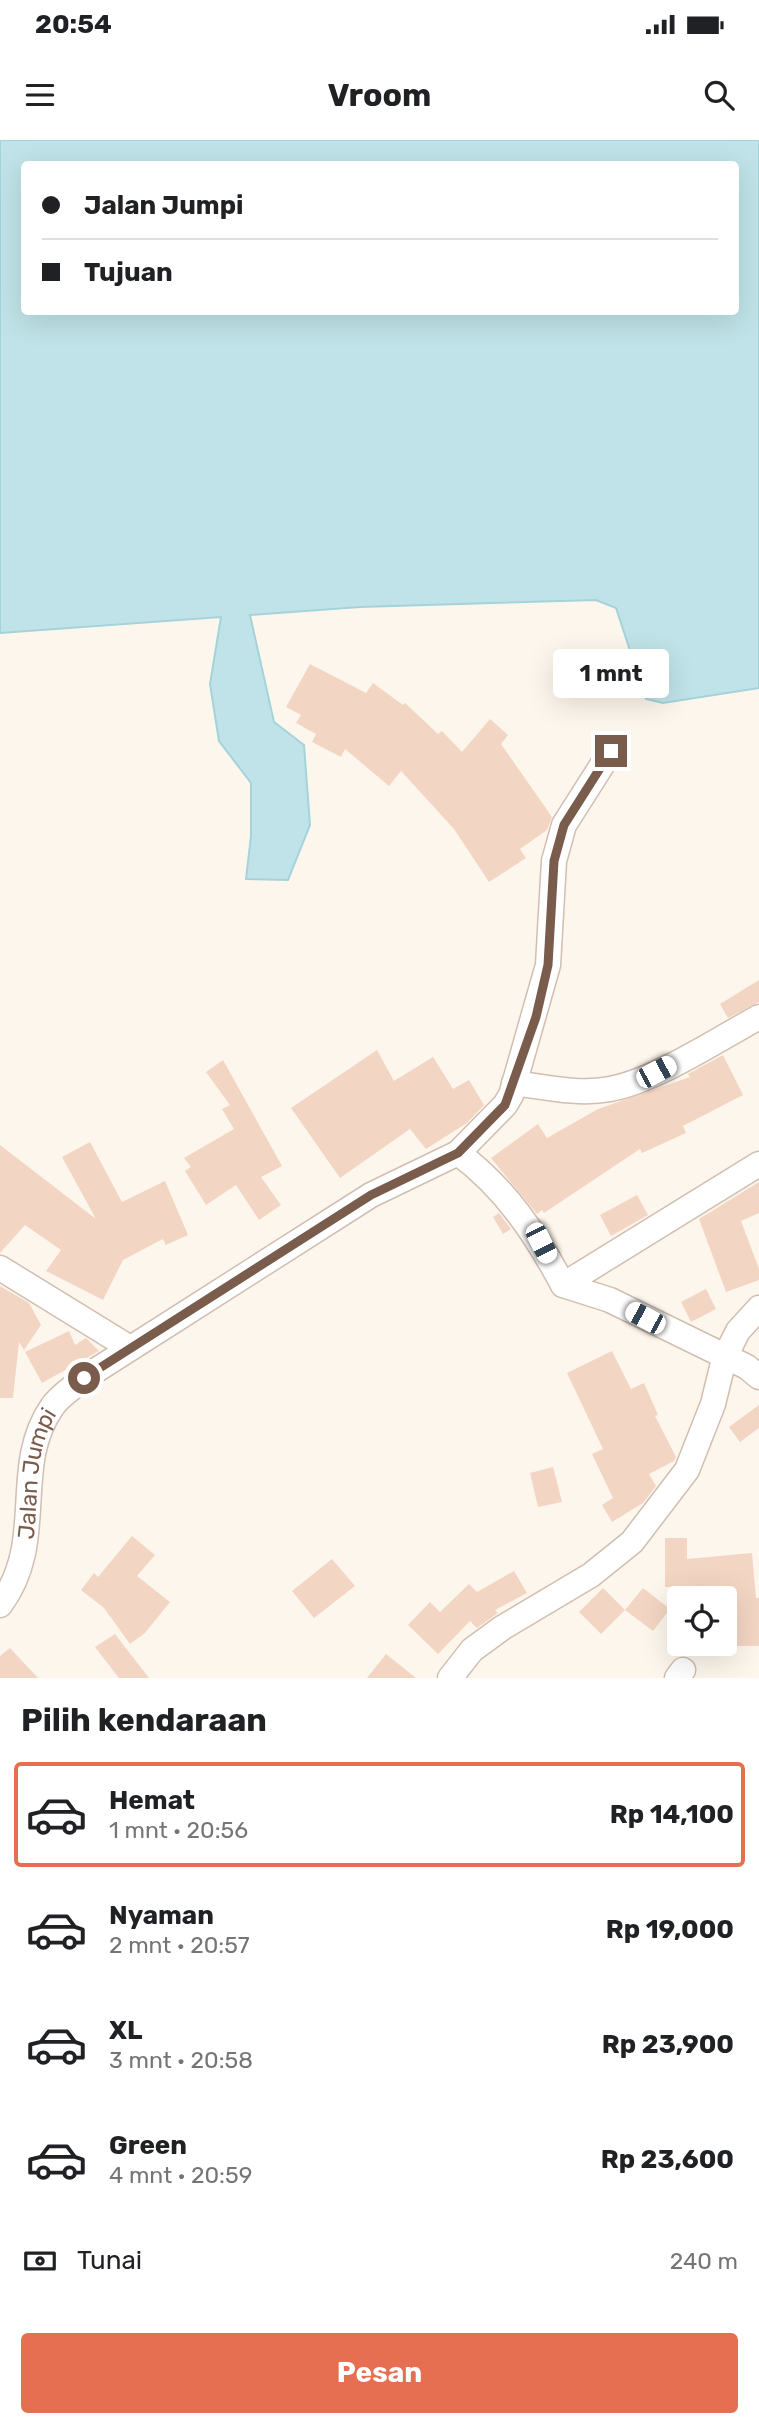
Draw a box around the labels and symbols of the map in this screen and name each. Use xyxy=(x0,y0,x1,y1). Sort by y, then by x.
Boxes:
callout: 1 mnt xyxy=(553,650,669,698)
route end xyxy=(595,735,627,767)
car xyxy=(633,1053,680,1091)
car xyxy=(523,1220,560,1266)
car xyxy=(622,1299,669,1337)
route start xyxy=(68,1362,100,1394)
street label: Jalan Jumpi xyxy=(12,1403,62,1541)

